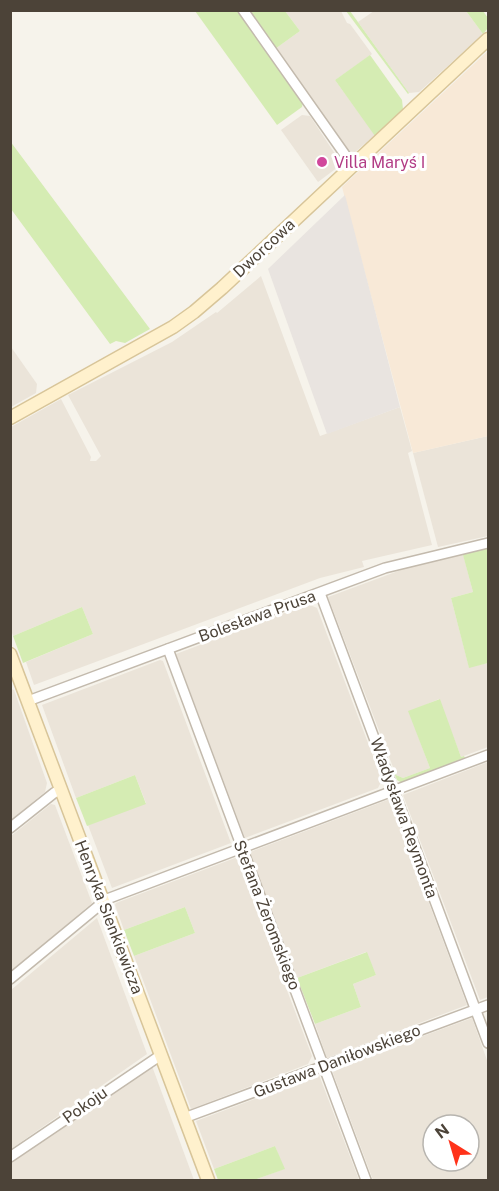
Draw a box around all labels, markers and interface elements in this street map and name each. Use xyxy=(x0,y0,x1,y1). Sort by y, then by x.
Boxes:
place label: Villa Maryś I xyxy=(334,153,425,172)
marker: Villa Maryś I xyxy=(315,155,329,169)
street label: Dworcowa xyxy=(229,215,299,281)
street label: Bolesława Prusa xyxy=(196,586,318,646)
street label: Władysława Reymonta xyxy=(366,735,442,901)
street label: Henryka Sienkiewicza xyxy=(71,837,147,997)
street label: Stefana Żeromskiego xyxy=(230,837,305,993)
street label: Gustawa Daniłowskiego xyxy=(251,1020,423,1102)
street label: Pokoju xyxy=(59,1083,111,1127)
north arrow xyxy=(421,1113,481,1173)
text: N xyxy=(432,1120,453,1143)

